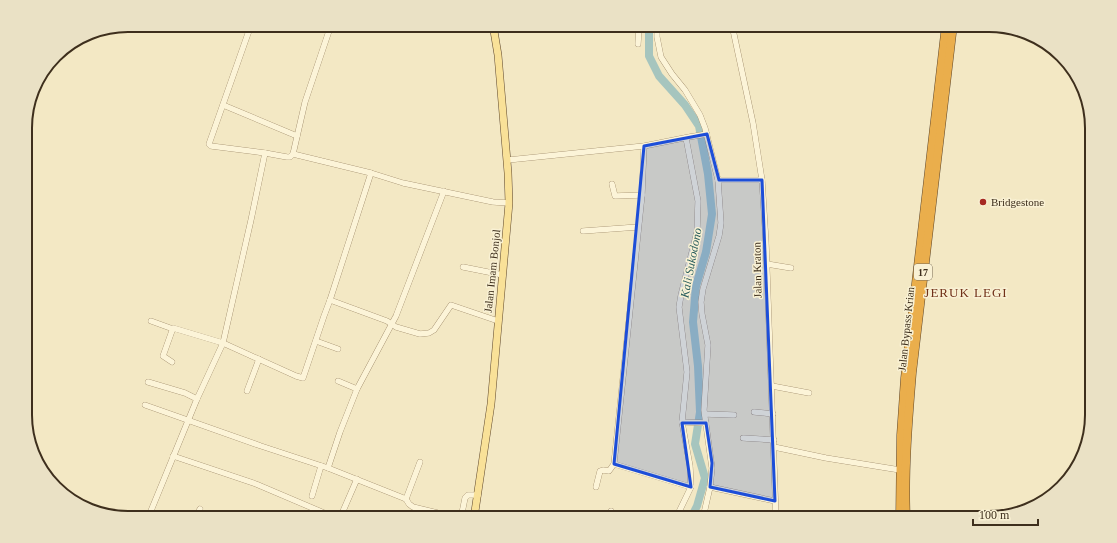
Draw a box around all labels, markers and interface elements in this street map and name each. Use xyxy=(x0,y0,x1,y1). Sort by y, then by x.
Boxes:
place label: Bridgestone xyxy=(991,196,1044,208)
marker: Bridgestone xyxy=(978,197,988,207)
water label: Kali Sukodono xyxy=(677,227,705,300)
street label: Jalan Imam Bonjol xyxy=(482,229,502,313)
street label: Jalan Kraton xyxy=(751,241,763,298)
road number: 17 xyxy=(914,264,932,280)
district label: JERUK LEGI xyxy=(924,285,1008,300)
street label: Jalan Bypass Krian xyxy=(896,286,916,372)
scale bar xyxy=(973,501,1038,527)
text: 100 m xyxy=(979,508,1010,522)

